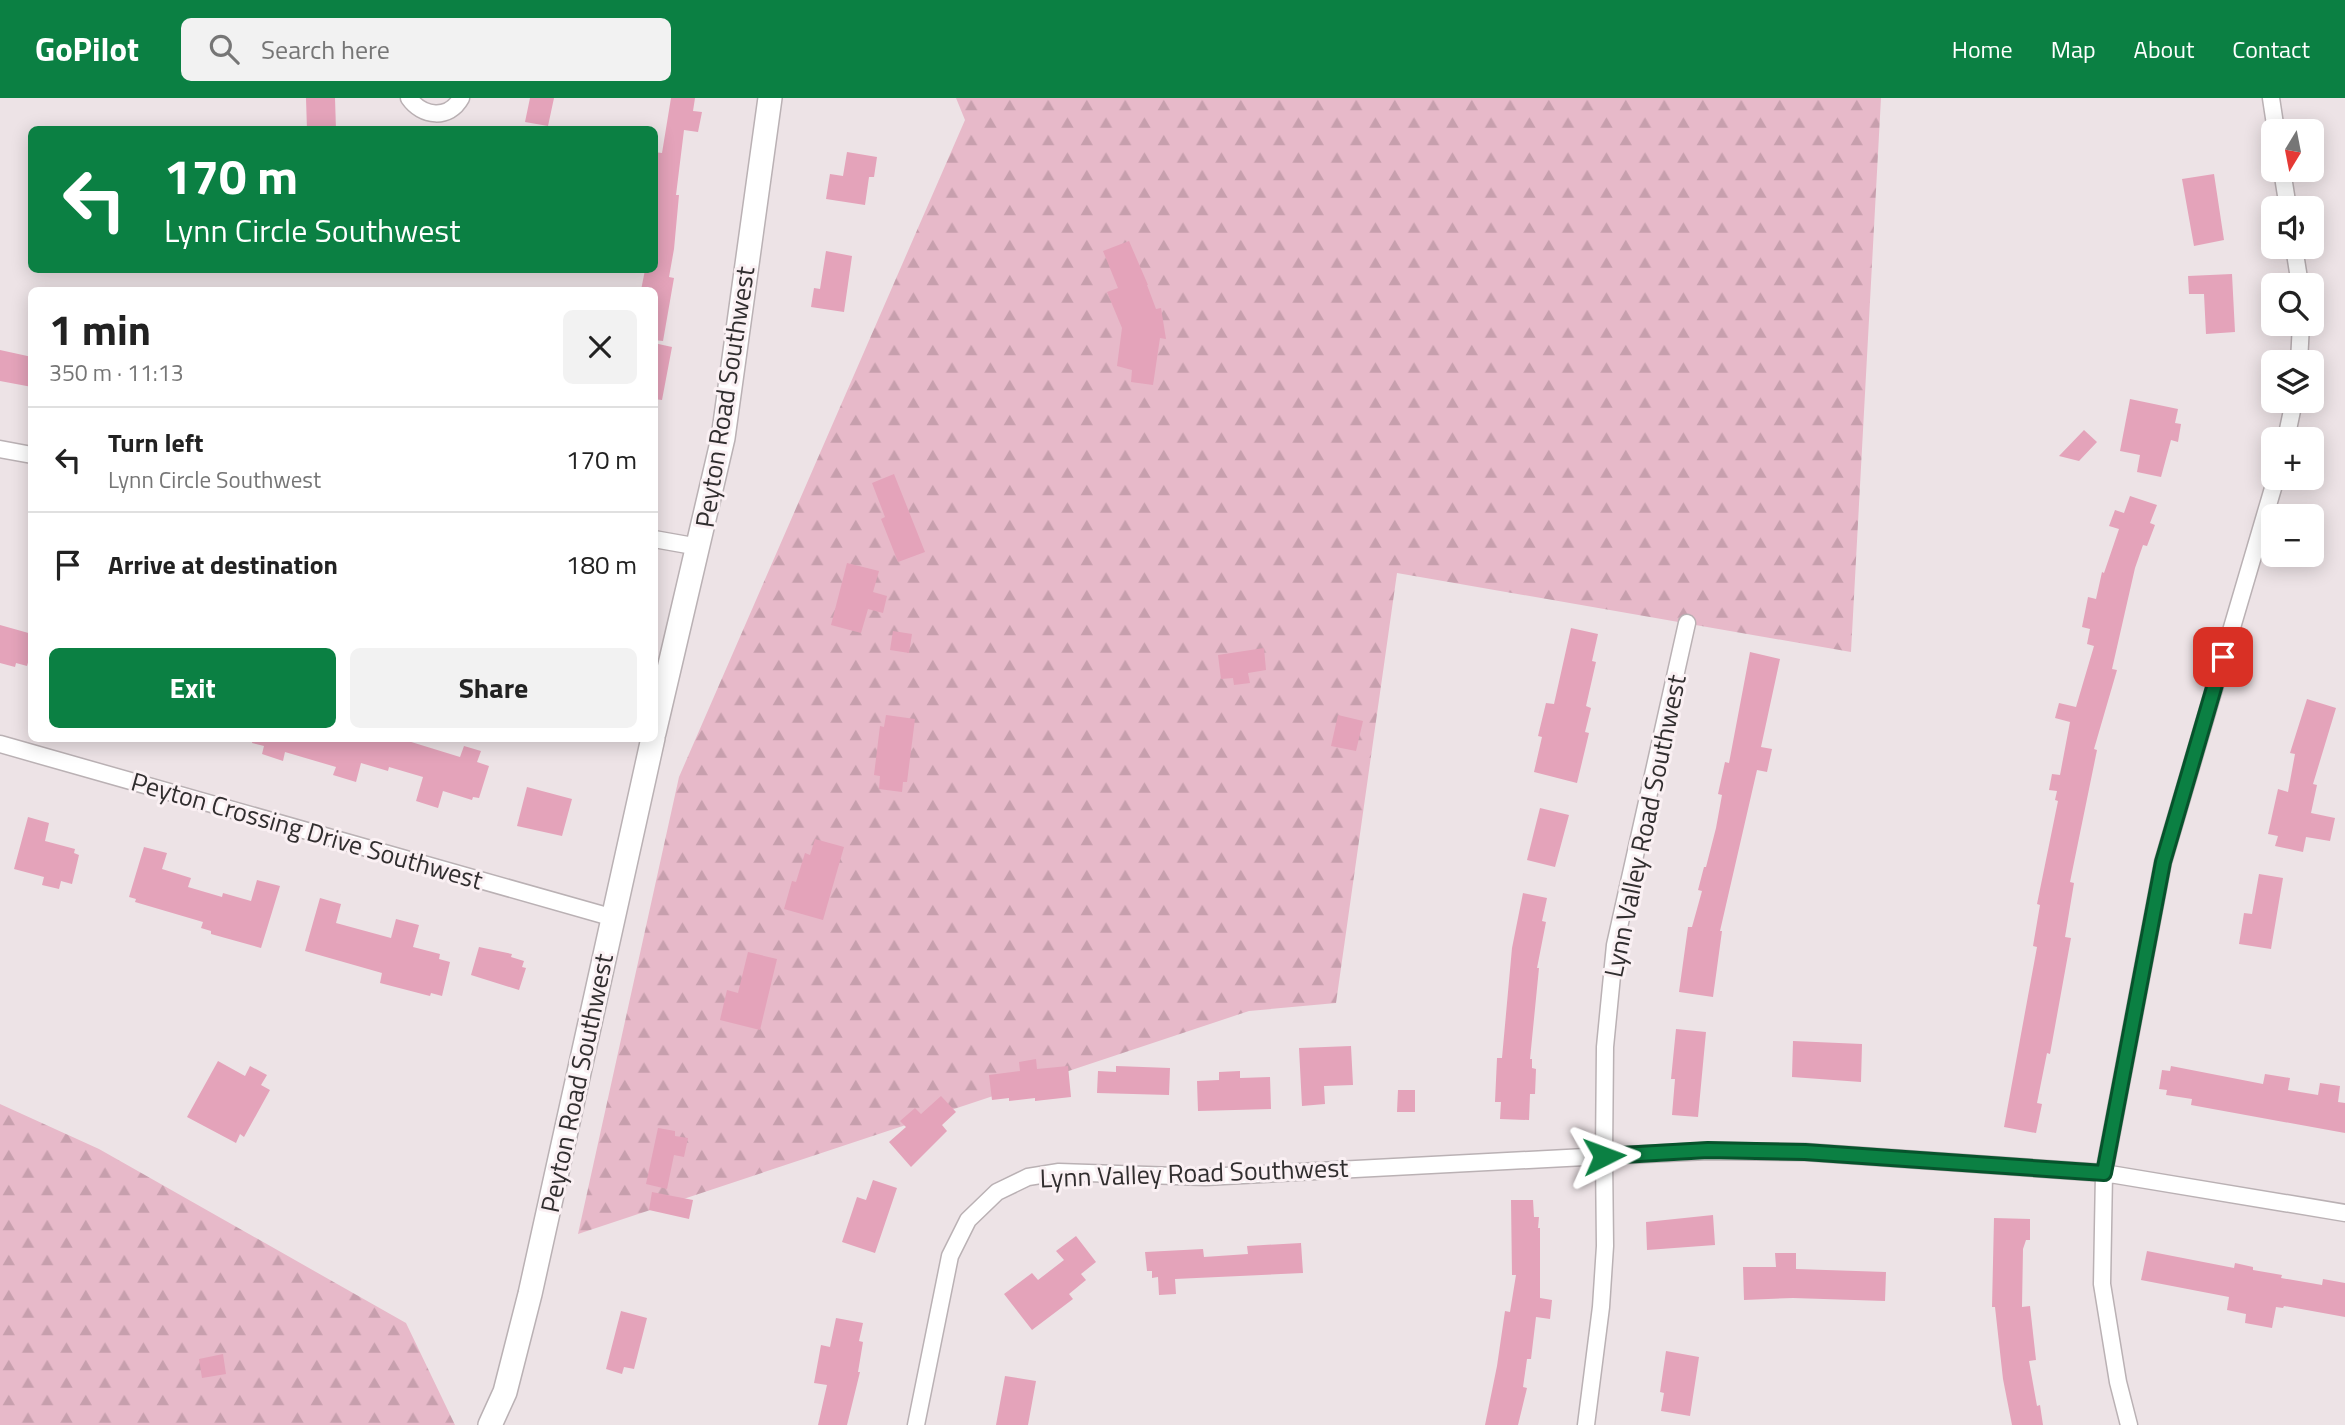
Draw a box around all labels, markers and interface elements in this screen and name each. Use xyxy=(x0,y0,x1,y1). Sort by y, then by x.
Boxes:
search box xyxy=(181,18,671,81)
text: GoPilot xyxy=(35,24,139,74)
icon: search xyxy=(205,30,243,68)
text: Search here xyxy=(261,30,390,69)
text: Home xyxy=(1952,31,2013,67)
text: Map xyxy=(2051,31,2096,67)
text: About xyxy=(2134,31,2194,67)
text: Contact xyxy=(2232,31,2310,67)
north arrow xyxy=(2261,119,2324,182)
map controls xyxy=(2261,119,2324,567)
text: 170 m xyxy=(164,138,298,213)
icon: left xyxy=(49,154,140,245)
button: sound xyxy=(2261,196,2324,259)
text: Lynn Circle Southwest xyxy=(164,206,460,254)
street label: Peyton Road Southwest xyxy=(685,264,764,530)
button: search xyxy=(2261,273,2324,336)
text: 1 min xyxy=(49,297,151,361)
button: close xyxy=(563,310,637,384)
button: layers xyxy=(2261,350,2324,413)
text: 350 m · 11:13 xyxy=(49,355,184,390)
text: Turn left xyxy=(108,423,203,462)
button: + xyxy=(2261,427,2324,490)
text: 170 m xyxy=(566,440,637,479)
icon: left xyxy=(49,441,87,479)
text: Lynn Circle Southwest xyxy=(108,462,321,497)
button: − xyxy=(2261,504,2324,567)
text: Arrive at destination xyxy=(108,545,338,584)
text: 180 m xyxy=(566,545,637,584)
icon: arrive xyxy=(49,546,87,584)
pin xyxy=(2193,627,2253,687)
icon: arrive xyxy=(2204,638,2242,676)
button: Exit xyxy=(49,648,336,728)
button: Share xyxy=(350,648,637,728)
street label: Lynn Valley Road Southwest xyxy=(1593,671,1696,981)
street label: Peyton Crossing Drive Southwest xyxy=(127,762,487,899)
street label: Peyton Road Southwest xyxy=(530,950,623,1216)
position arrow xyxy=(1567,1119,1641,1193)
street label: Lynn Valley Road Southwest xyxy=(1039,1148,1349,1197)

